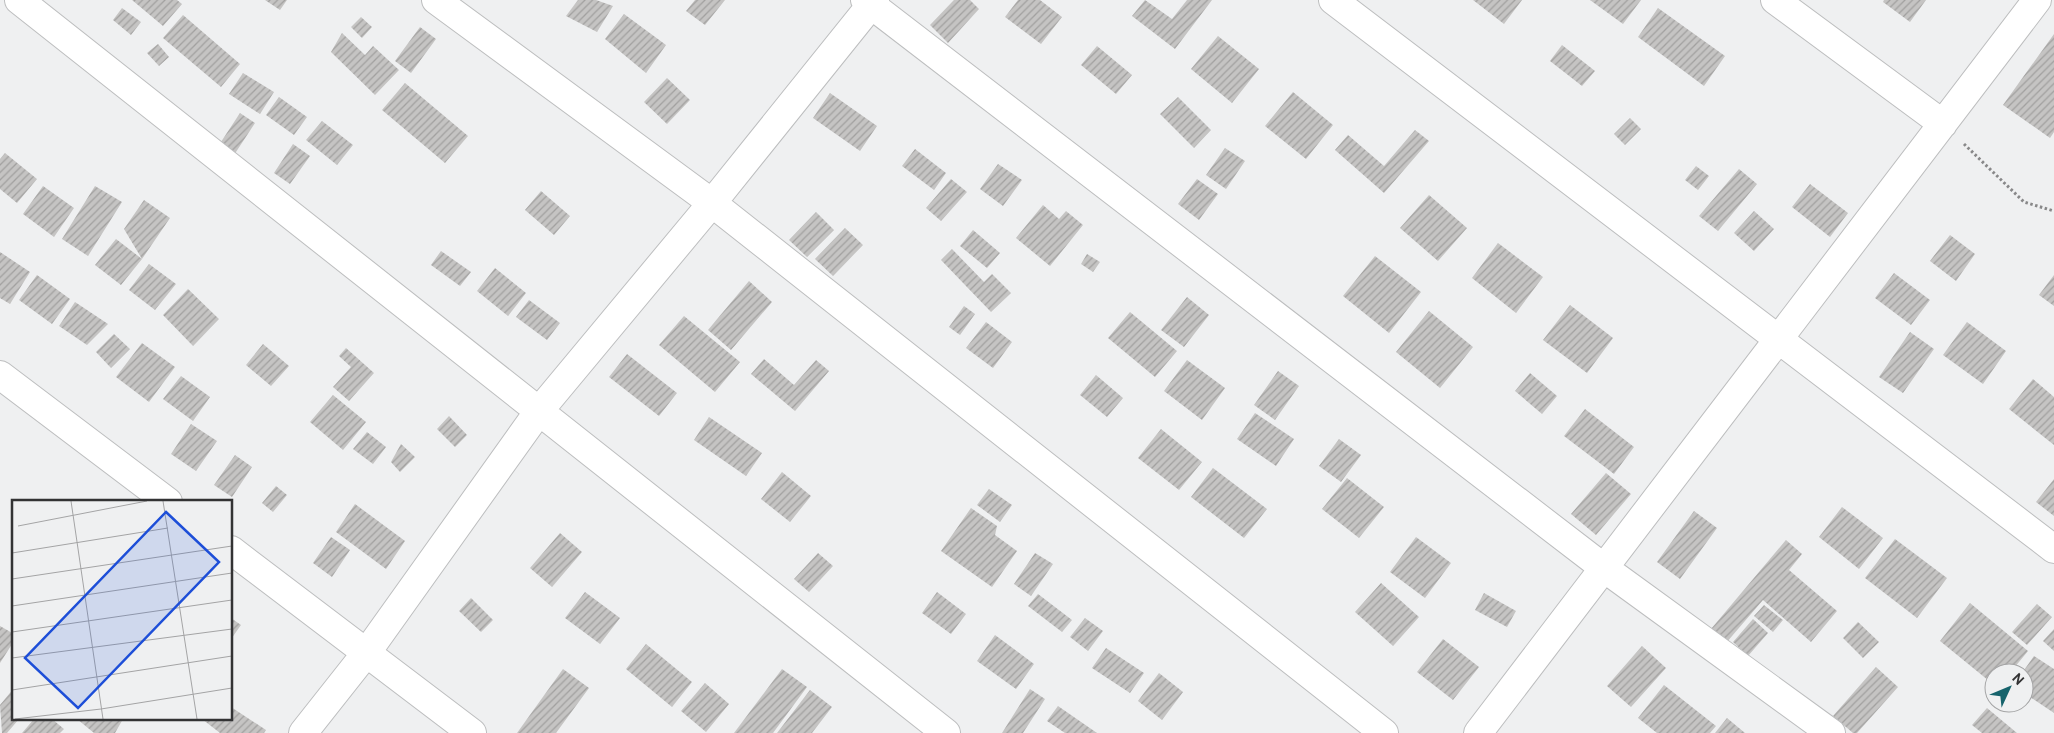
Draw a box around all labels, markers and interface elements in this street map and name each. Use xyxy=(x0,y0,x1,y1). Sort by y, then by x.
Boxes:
inset map xyxy=(12,500,232,720)
north arrow xyxy=(1984,663,2034,713)
text: N xyxy=(2008,670,2027,690)

